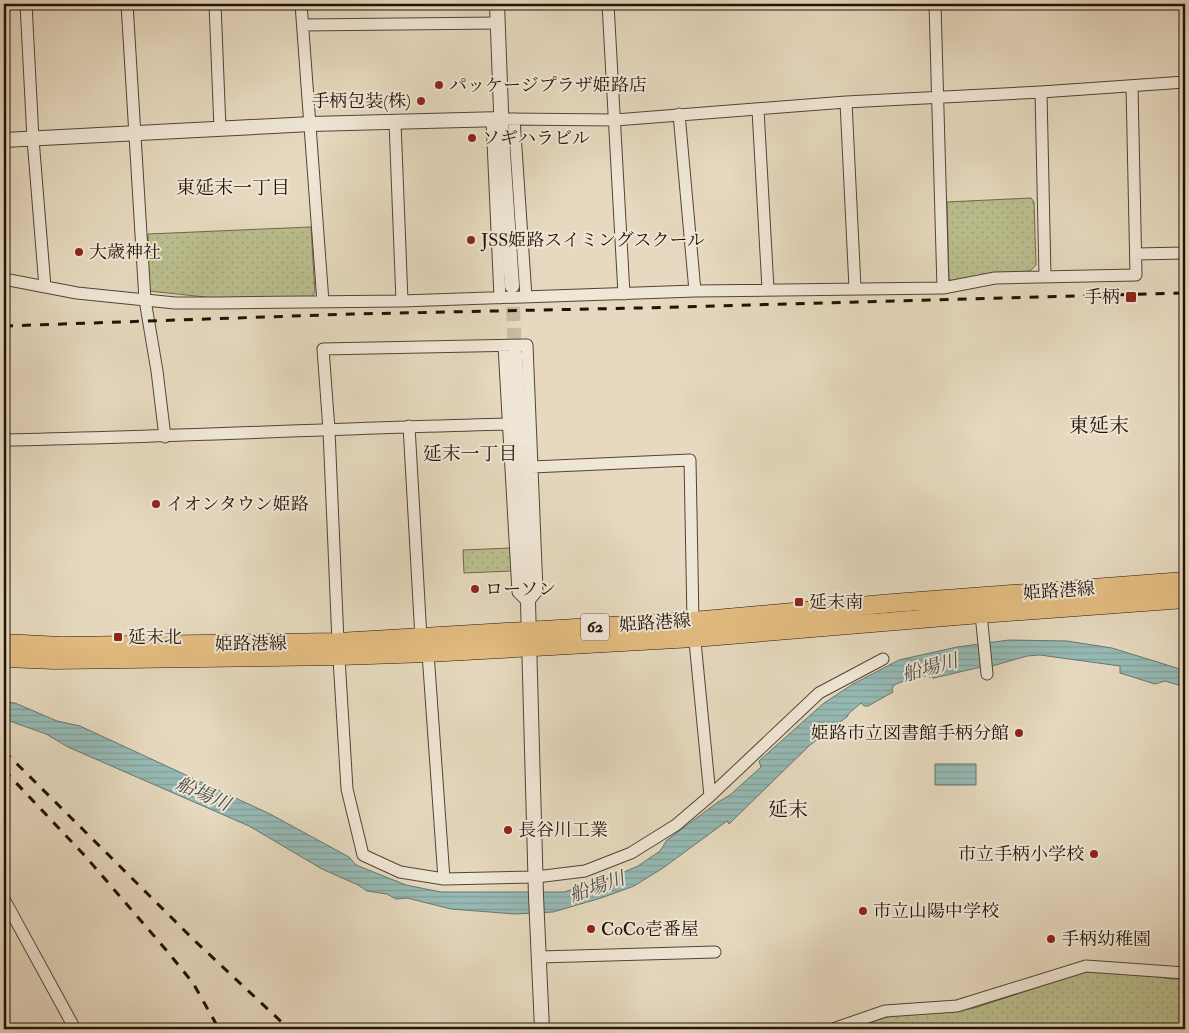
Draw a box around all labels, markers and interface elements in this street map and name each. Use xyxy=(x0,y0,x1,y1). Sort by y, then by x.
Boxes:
place label: パッケージプラザ姫路店 xyxy=(449,74,647,97)
marker: パッケージプラザ姫路店 xyxy=(433,79,445,91)
place label: 手柄包装(株) xyxy=(311,90,411,113)
marker: 手柄包装(株) xyxy=(415,95,427,107)
place label: ソギハラビル xyxy=(482,127,590,150)
marker: ソギハラビル xyxy=(466,132,478,144)
district label: 東延末一丁目 xyxy=(176,176,290,200)
place label: JSS姫路スイミングスクール xyxy=(480,229,705,252)
marker: JSS姫路スイミングスクール xyxy=(465,234,477,246)
place label: 大歳神社 xyxy=(89,241,161,264)
marker: 大歳神社 xyxy=(73,246,85,258)
place label: 手柄 xyxy=(1084,286,1120,309)
marker: 手柄 xyxy=(1124,290,1138,304)
district label: 東延末 xyxy=(1069,413,1129,438)
district label: 延末一丁目 xyxy=(422,442,518,466)
place label: イオンタウン姫路 xyxy=(166,493,309,516)
marker: イオンタウン姫路 xyxy=(150,498,162,510)
street label: 姫路港線 xyxy=(1022,577,1096,605)
place label: ローソン xyxy=(485,578,556,601)
marker: ローソン xyxy=(469,583,481,595)
place label: 延末南 xyxy=(809,591,863,614)
marker: 延末南 xyxy=(793,596,805,608)
street label: 姫路港線 xyxy=(618,609,692,637)
road number: 62 xyxy=(581,614,609,640)
place label: 延末北 xyxy=(128,626,182,649)
marker: 延末北 xyxy=(112,631,124,643)
street label: 姫路港線 xyxy=(215,632,287,656)
water label: 船場川 xyxy=(899,648,963,687)
place label: 姫路市立図書館手柄分館 xyxy=(811,722,1009,745)
marker: 姫路市立図書館手柄分館 xyxy=(1013,727,1025,739)
water label: 船場川 xyxy=(172,771,236,817)
district label: 延末 xyxy=(768,797,808,822)
place label: 長谷川工業 xyxy=(518,819,608,842)
marker: 長谷川工業 xyxy=(502,824,514,836)
place label: 市立手柄小学校 xyxy=(958,843,1084,866)
marker: 市立手柄小学校 xyxy=(1088,848,1100,860)
water label: 船場川 xyxy=(566,866,630,908)
place label: 市立山陽中学校 xyxy=(873,900,999,923)
marker: 市立山陽中学校 xyxy=(857,905,869,917)
place label: CoCo壱番屋 xyxy=(601,918,699,941)
marker: CoCo壱番屋 xyxy=(585,923,597,935)
place label: 手柄幼稚園 xyxy=(1061,928,1151,951)
marker: 手柄幼稚園 xyxy=(1045,933,1057,945)

